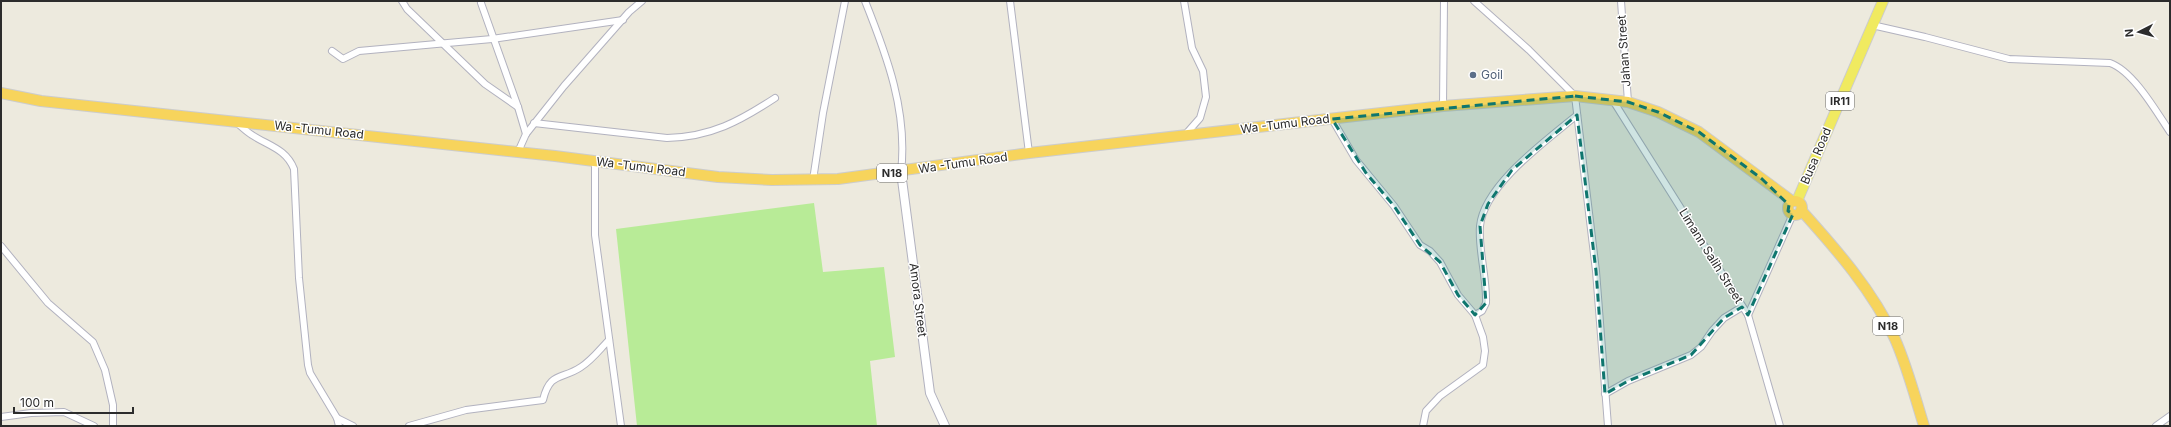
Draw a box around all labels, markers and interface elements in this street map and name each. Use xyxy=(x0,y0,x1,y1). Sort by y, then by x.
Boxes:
north arrow xyxy=(2119,12,2159,52)
street label: Jahan Street xyxy=(1614,15,1633,87)
text: N xyxy=(2122,28,2136,38)
place label: Goil xyxy=(1481,67,1503,82)
marker: Goil xyxy=(1468,70,1478,80)
road number: IR11 xyxy=(1826,92,1854,110)
street label: Wa -Tumu Road xyxy=(1239,111,1330,136)
street label: Wa -Tumu Road xyxy=(274,117,365,142)
street label: Busa Road xyxy=(1797,125,1834,187)
street label: Wa -Tumu Road xyxy=(917,149,1008,176)
street label: Wa -Tumu Road xyxy=(596,154,687,179)
road number: N18 xyxy=(877,164,907,182)
street label: Limann Salih Street xyxy=(1676,206,1747,306)
street label: Amora Street xyxy=(907,262,930,338)
road number: N18 xyxy=(1873,317,1903,335)
scale bar xyxy=(14,389,133,415)
text: 100 m xyxy=(20,395,54,410)

